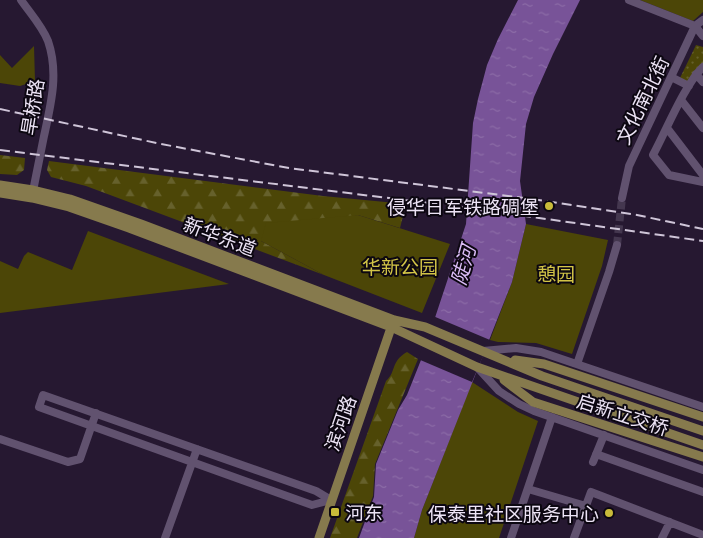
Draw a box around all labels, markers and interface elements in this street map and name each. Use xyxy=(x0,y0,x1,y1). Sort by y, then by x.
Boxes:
street label: 文化南北街 xyxy=(608,51,676,149)
street label: 旱桥路 xyxy=(13,77,51,137)
place label: 侵华日军铁路碉堡 xyxy=(387,192,539,221)
marker: 侵华日军铁路碉堡 xyxy=(543,200,555,212)
street label: 新华东道 xyxy=(179,209,261,263)
water label: 陡河 xyxy=(443,238,485,288)
park label: 华新公园 xyxy=(362,252,438,281)
park label: 憩园 xyxy=(537,259,575,288)
street label: 启新立交桥 xyxy=(573,386,673,442)
street label: 滨河路 xyxy=(317,391,363,455)
place label: 河东 xyxy=(345,498,383,527)
place label: 保泰里社区服务中心 xyxy=(428,499,599,528)
marker: 河东 xyxy=(329,506,341,518)
marker: 保泰里社区服务中心 xyxy=(603,507,615,519)

